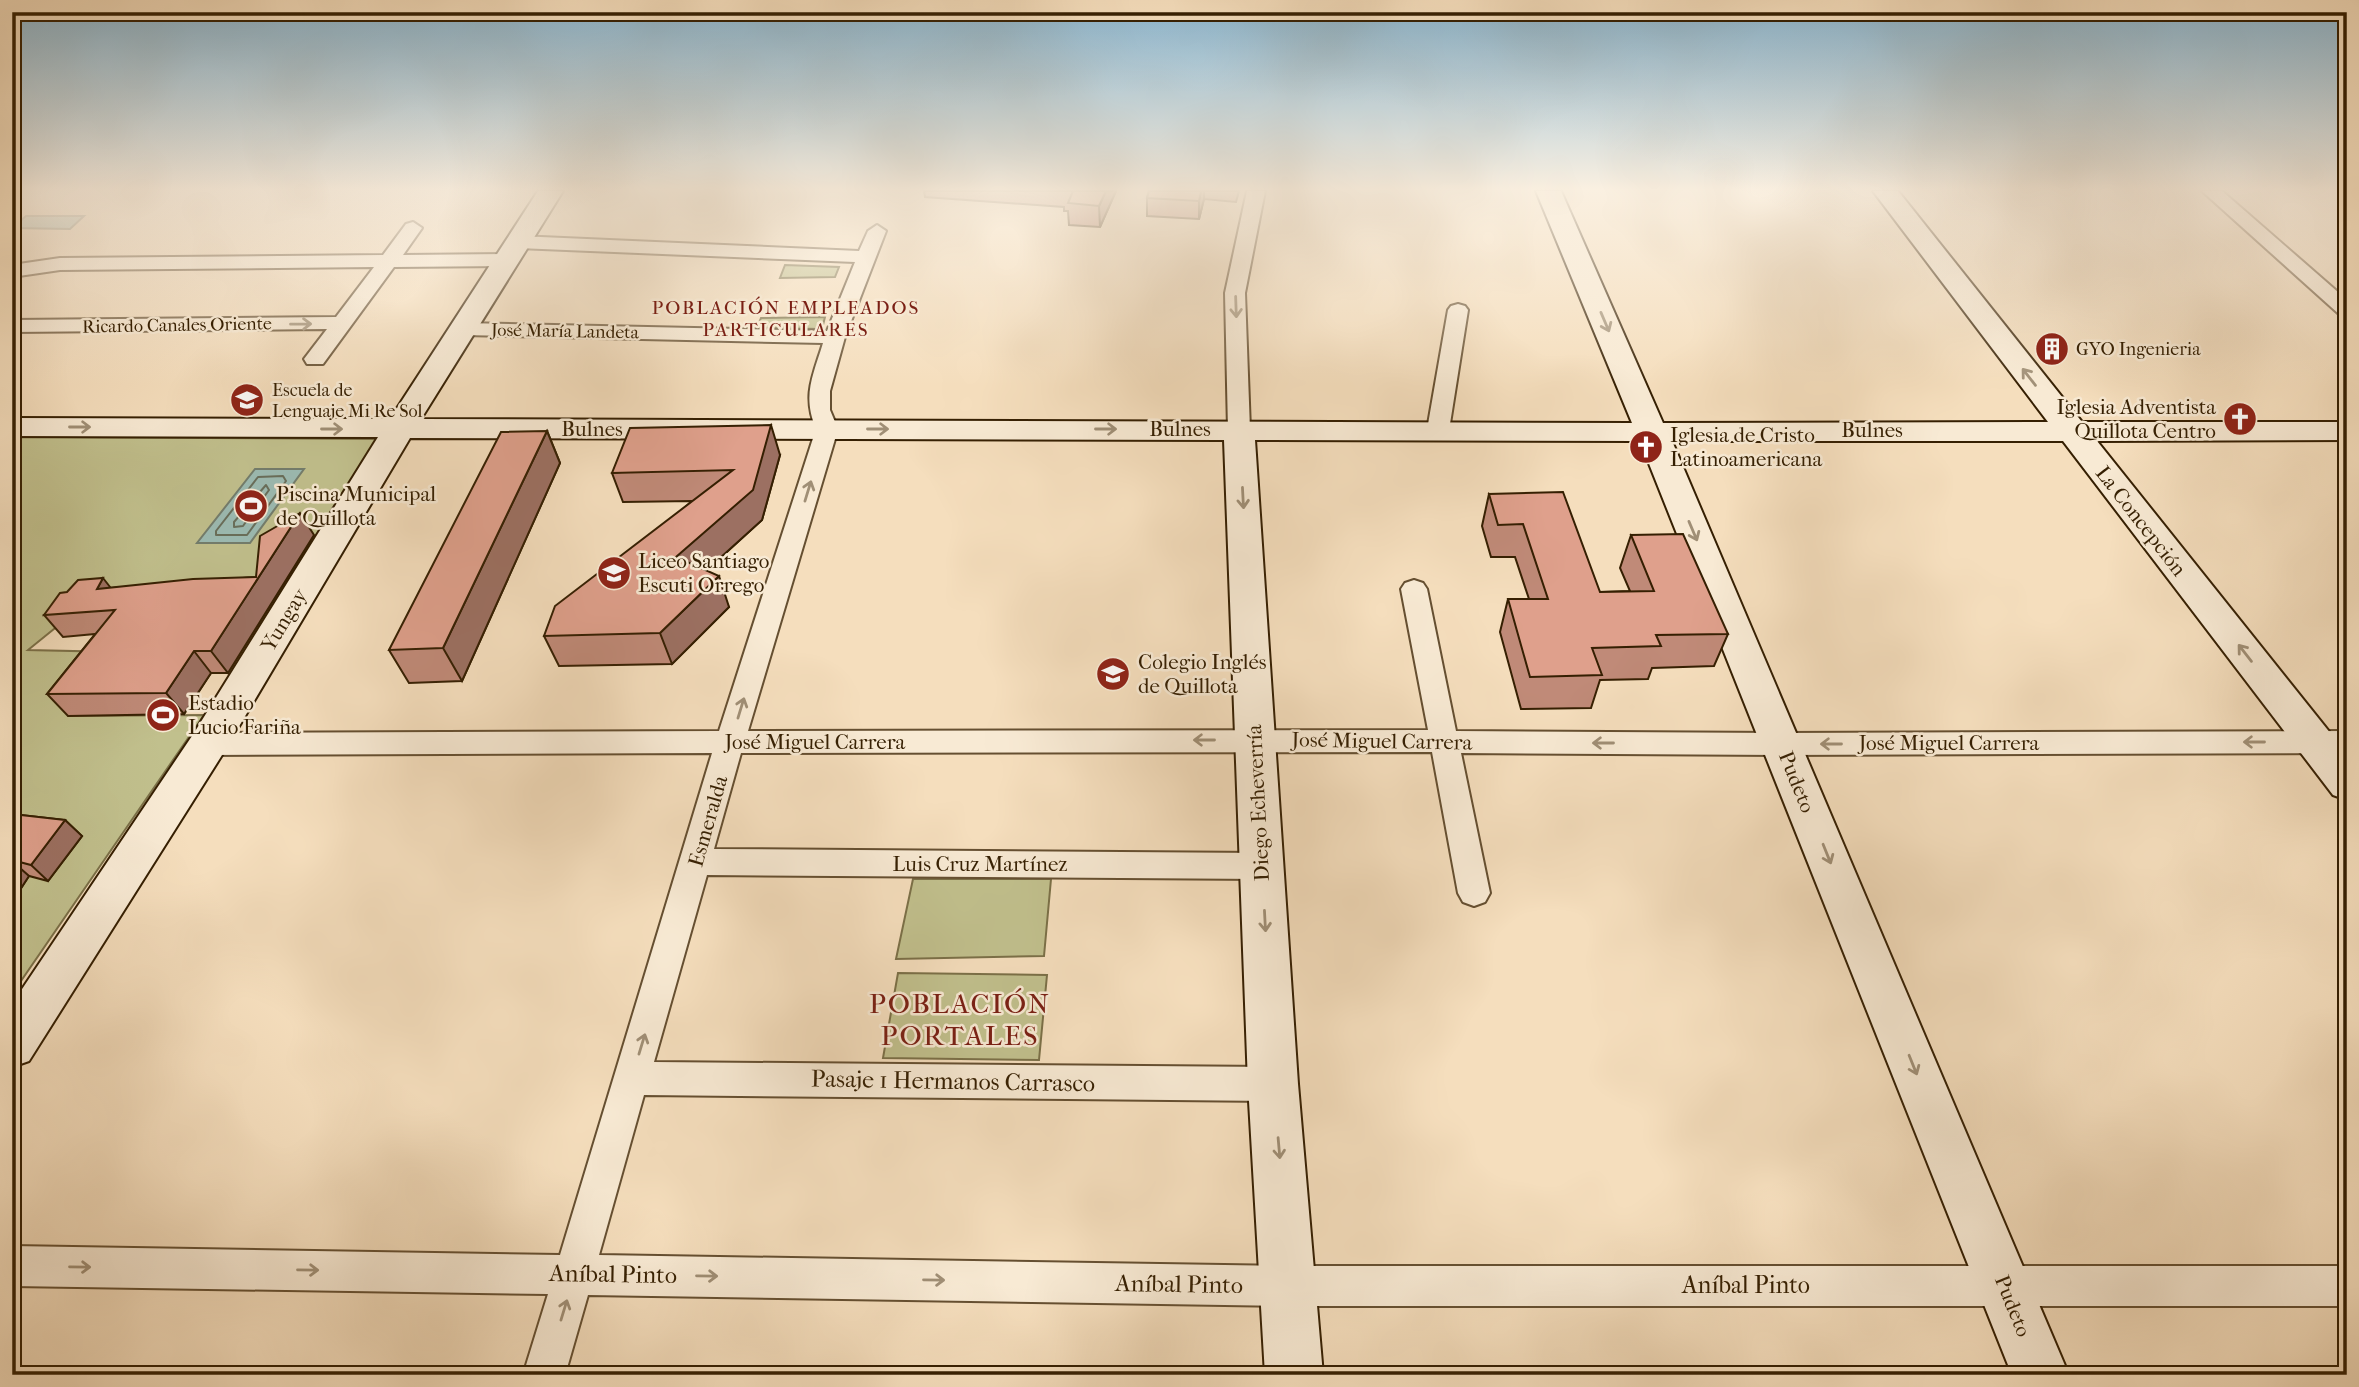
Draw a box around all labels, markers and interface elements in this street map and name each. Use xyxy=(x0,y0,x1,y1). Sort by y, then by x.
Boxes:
one-way arrow xyxy=(1229,295,1242,318)
district label: POBLACIÓN EMPLEADOS PARTICULARES xyxy=(652,296,920,341)
one-way arrow xyxy=(1599,310,1612,332)
street label: Ricardo Canales Oriente xyxy=(82,313,272,338)
one-way arrow xyxy=(289,317,312,330)
street label: José María Landeta xyxy=(489,320,640,343)
building icon: GYO Ingenieria xyxy=(2033,330,2071,368)
place label: GYO Ingenieria xyxy=(2076,339,2201,360)
one-way arrow xyxy=(2022,368,2037,387)
place label: Escuela de Lenguaje Mi Re Sol xyxy=(272,380,423,422)
school or university icon: Escuela de Lenguaje Mi Re Sol xyxy=(228,381,266,419)
place label: Iglesia Adventista Quillota Centro xyxy=(2056,395,2216,443)
church icon: Iglesia Adventista Quillota Centro xyxy=(2221,400,2259,438)
street label: Bulnes xyxy=(561,417,623,441)
street label: Bulnes xyxy=(1149,417,1211,441)
street label: Bulnes xyxy=(1841,418,1903,442)
one-way arrow xyxy=(69,420,92,434)
one-way arrow xyxy=(321,422,344,436)
one-way arrow xyxy=(867,422,890,436)
one-way arrow xyxy=(1094,422,1117,436)
place label: Iglesia de Cristo Latinoamericana xyxy=(1670,423,1822,471)
church icon: Iglesia de Cristo Latinoamericana xyxy=(1627,428,1665,466)
street label: La Concepción xyxy=(2091,461,2191,581)
one-way arrow xyxy=(802,480,815,502)
place label: Piscina Municipal de Quillota xyxy=(276,482,436,530)
one-way arrow xyxy=(1236,486,1249,509)
sports icon: Piscina Municipal de Quillota xyxy=(232,487,270,525)
one-way arrow xyxy=(1688,520,1701,541)
place label: Liceo Santiago Escuti Orrego xyxy=(638,549,769,597)
school or university icon: Liceo Santiago Escuti Orrego xyxy=(595,554,633,592)
street label: Yungay xyxy=(255,584,312,656)
one-way arrow xyxy=(2237,644,2252,663)
place label: Colegio Inglés de Quillota xyxy=(1138,650,1267,698)
school or university icon: Colegio Inglés de Quillota xyxy=(1094,655,1132,693)
place label: Estadio Lucio Fariña xyxy=(188,691,301,739)
sports icon: Estadio Lucio Fariña xyxy=(144,696,182,734)
one-way arrow xyxy=(735,698,748,720)
street label: Diego Echeverría xyxy=(1242,724,1274,882)
street label: José Miguel Carrera xyxy=(1289,727,1473,755)
street label: José Miguel Carrera xyxy=(723,730,906,754)
street label: José Miguel Carrera xyxy=(1857,731,2040,755)
one-way arrow xyxy=(1193,733,1216,747)
one-way arrow xyxy=(2243,735,2266,749)
one-way arrow xyxy=(1592,736,1615,750)
one-way arrow xyxy=(1819,737,1842,751)
street label: Pudeto xyxy=(1774,748,1820,816)
street label: Esmeralda xyxy=(684,772,733,869)
one-way arrow xyxy=(1821,843,1834,865)
street label: Luis Cruz Martínez xyxy=(892,852,1068,876)
one-way arrow xyxy=(1259,909,1272,931)
district label: POBLACIÓN PORTALES xyxy=(869,987,1051,1052)
one-way arrow xyxy=(637,1034,649,1056)
one-way arrow xyxy=(1908,1054,1921,1075)
street label: Pasaje 1 Hermanos Carrasco xyxy=(811,1065,1095,1097)
one-way arrow xyxy=(1273,1136,1286,1158)
street label: Aníbal Pinto xyxy=(548,1259,677,1289)
one-way arrow xyxy=(69,1260,92,1273)
one-way arrow xyxy=(296,1263,319,1277)
one-way arrow xyxy=(695,1269,718,1282)
street label: Aníbal Pinto xyxy=(1114,1269,1243,1299)
street label: Aníbal Pinto xyxy=(1681,1271,1810,1299)
street label: Pudeto xyxy=(1990,1272,2036,1340)
one-way arrow xyxy=(923,1273,946,1286)
one-way arrow xyxy=(559,1299,572,1321)

